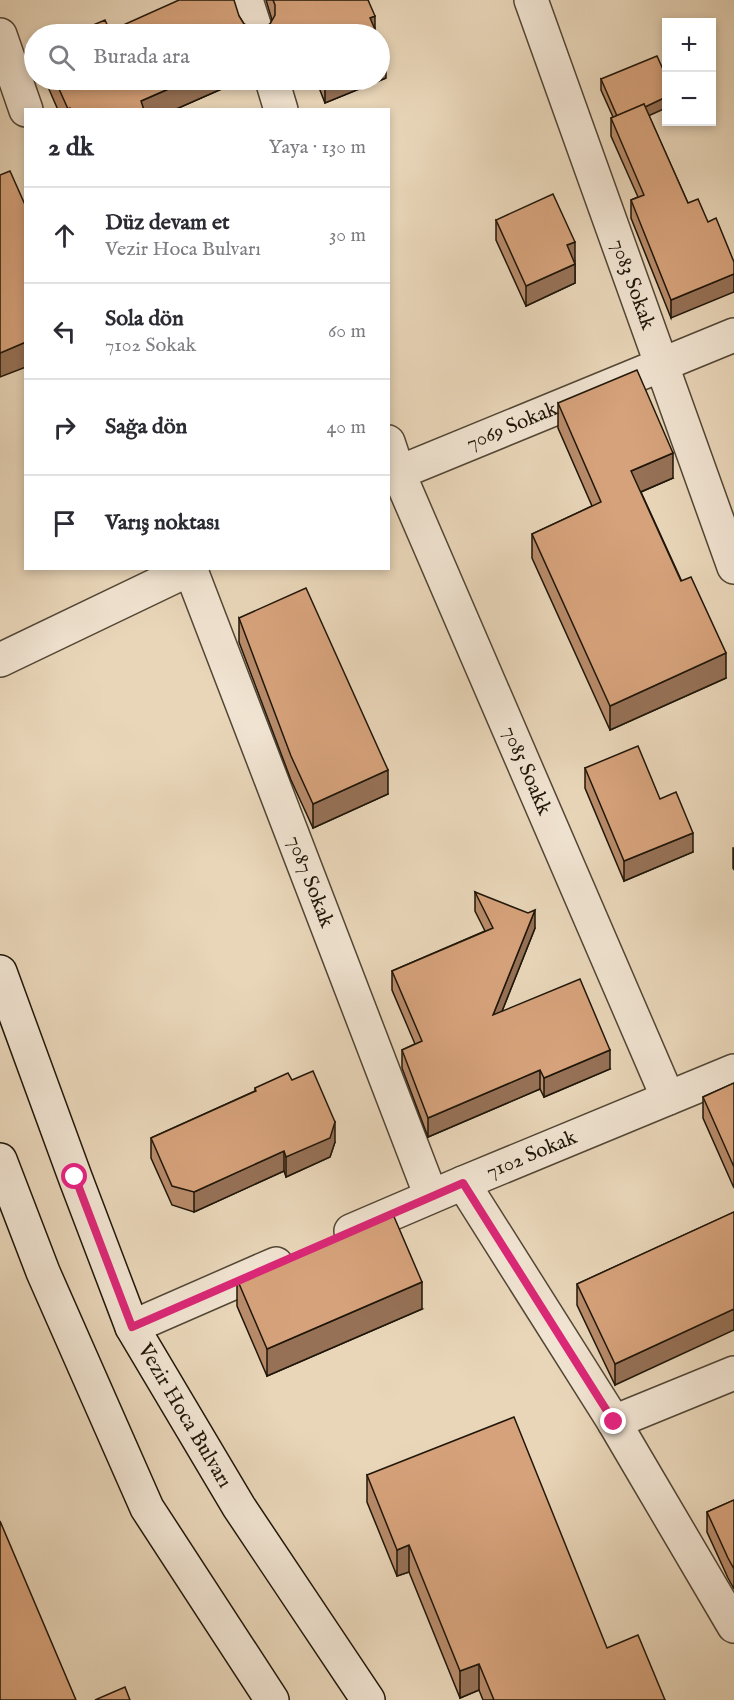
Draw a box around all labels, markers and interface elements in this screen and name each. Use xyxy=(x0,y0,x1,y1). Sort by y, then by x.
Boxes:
map controls xyxy=(662,18,716,126)
button: + xyxy=(662,18,716,72)
search box xyxy=(24,24,390,90)
icon: search xyxy=(45,41,78,74)
text: Burada ara xyxy=(93,43,190,71)
button: − xyxy=(662,72,716,126)
text: 2 dk xyxy=(48,131,94,164)
text: Yaya · 130 m xyxy=(268,135,366,160)
text: Düz devam et xyxy=(105,209,230,237)
icon: ahead xyxy=(48,219,81,252)
text: 30 m xyxy=(329,223,366,248)
street label: 7083 Sokak xyxy=(604,235,662,334)
text: Vezir Hoca Bulvarı xyxy=(105,237,261,262)
text: Sola dön xyxy=(105,305,184,333)
icon: left xyxy=(48,315,81,348)
text: 60 m xyxy=(328,319,366,344)
text: 7102 Sokak xyxy=(105,333,196,358)
street label: 7069 Sokak xyxy=(462,395,562,457)
icon: right xyxy=(48,411,81,444)
text: Sağa dön xyxy=(105,413,187,441)
text: 40 m xyxy=(327,415,366,440)
icon: arrive xyxy=(48,507,81,540)
text: Varış noktası xyxy=(105,509,220,537)
street label: 7085 Soakk xyxy=(496,722,558,820)
street label: 7087 Sokak xyxy=(281,832,341,932)
street label: 7102 Sokak xyxy=(482,1124,582,1185)
route start xyxy=(61,1163,87,1189)
street label: Vezir Hoca Bulvarı xyxy=(131,1338,238,1493)
route end xyxy=(600,1408,626,1434)

